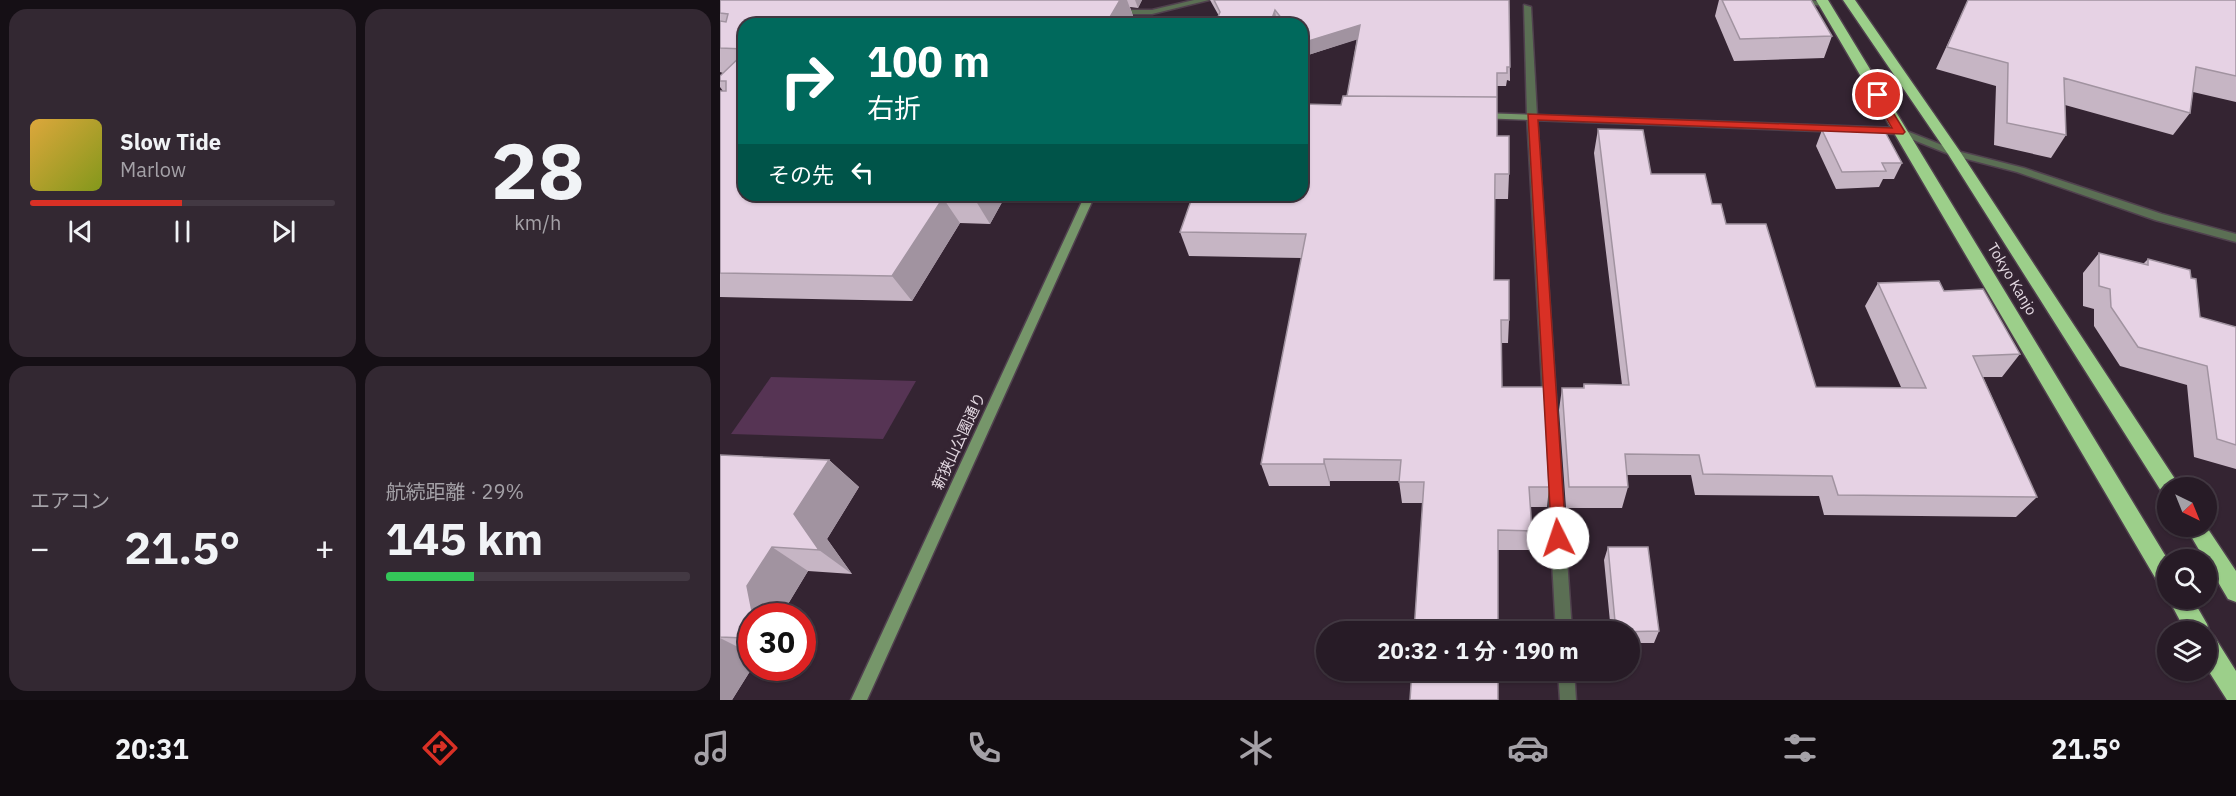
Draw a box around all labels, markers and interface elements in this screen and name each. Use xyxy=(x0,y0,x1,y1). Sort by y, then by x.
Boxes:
text: 100 m xyxy=(867,34,990,89)
icon: right xyxy=(768,42,846,120)
pin xyxy=(1852,69,1903,120)
icon: arrive xyxy=(1861,78,1894,111)
text: 右折 xyxy=(867,90,921,125)
text: 28 xyxy=(491,119,585,220)
text: Slow Tide xyxy=(120,127,221,156)
text: Marlow xyxy=(120,156,186,183)
icon: left xyxy=(846,156,879,189)
text: その先 xyxy=(768,160,834,189)
text: km/h xyxy=(514,209,561,236)
icon: previous xyxy=(64,215,97,248)
icon: pause xyxy=(166,215,199,248)
icon: next xyxy=(267,215,300,248)
street label: Tokyo Kanjo xyxy=(1983,239,2041,318)
street label: 新狭山公園通り xyxy=(928,389,989,492)
north arrow xyxy=(2157,477,2217,537)
map controls xyxy=(2157,477,2217,681)
text: 航続距離 · 29% xyxy=(386,478,524,505)
text: エアコン xyxy=(30,487,110,514)
position arrow xyxy=(1526,506,1590,570)
text: 145 km xyxy=(386,509,543,567)
text: 21.5° xyxy=(124,518,240,576)
text: − xyxy=(30,526,50,569)
text: + xyxy=(315,526,334,569)
button: search xyxy=(2157,549,2217,609)
speed limit sign: 30 xyxy=(738,603,816,681)
button: layers xyxy=(2157,621,2217,681)
text: 20:32 · 1 分 · 190 m xyxy=(1377,636,1579,665)
icon: directions xyxy=(419,727,461,769)
icon: music xyxy=(691,727,733,769)
icon: phone xyxy=(963,727,1005,769)
icon: climate xyxy=(1235,727,1277,769)
icon: car xyxy=(1507,727,1549,769)
icon: filters xyxy=(1779,727,1821,769)
text: 20:31 xyxy=(115,731,189,766)
text: 21.5° xyxy=(2051,731,2121,766)

